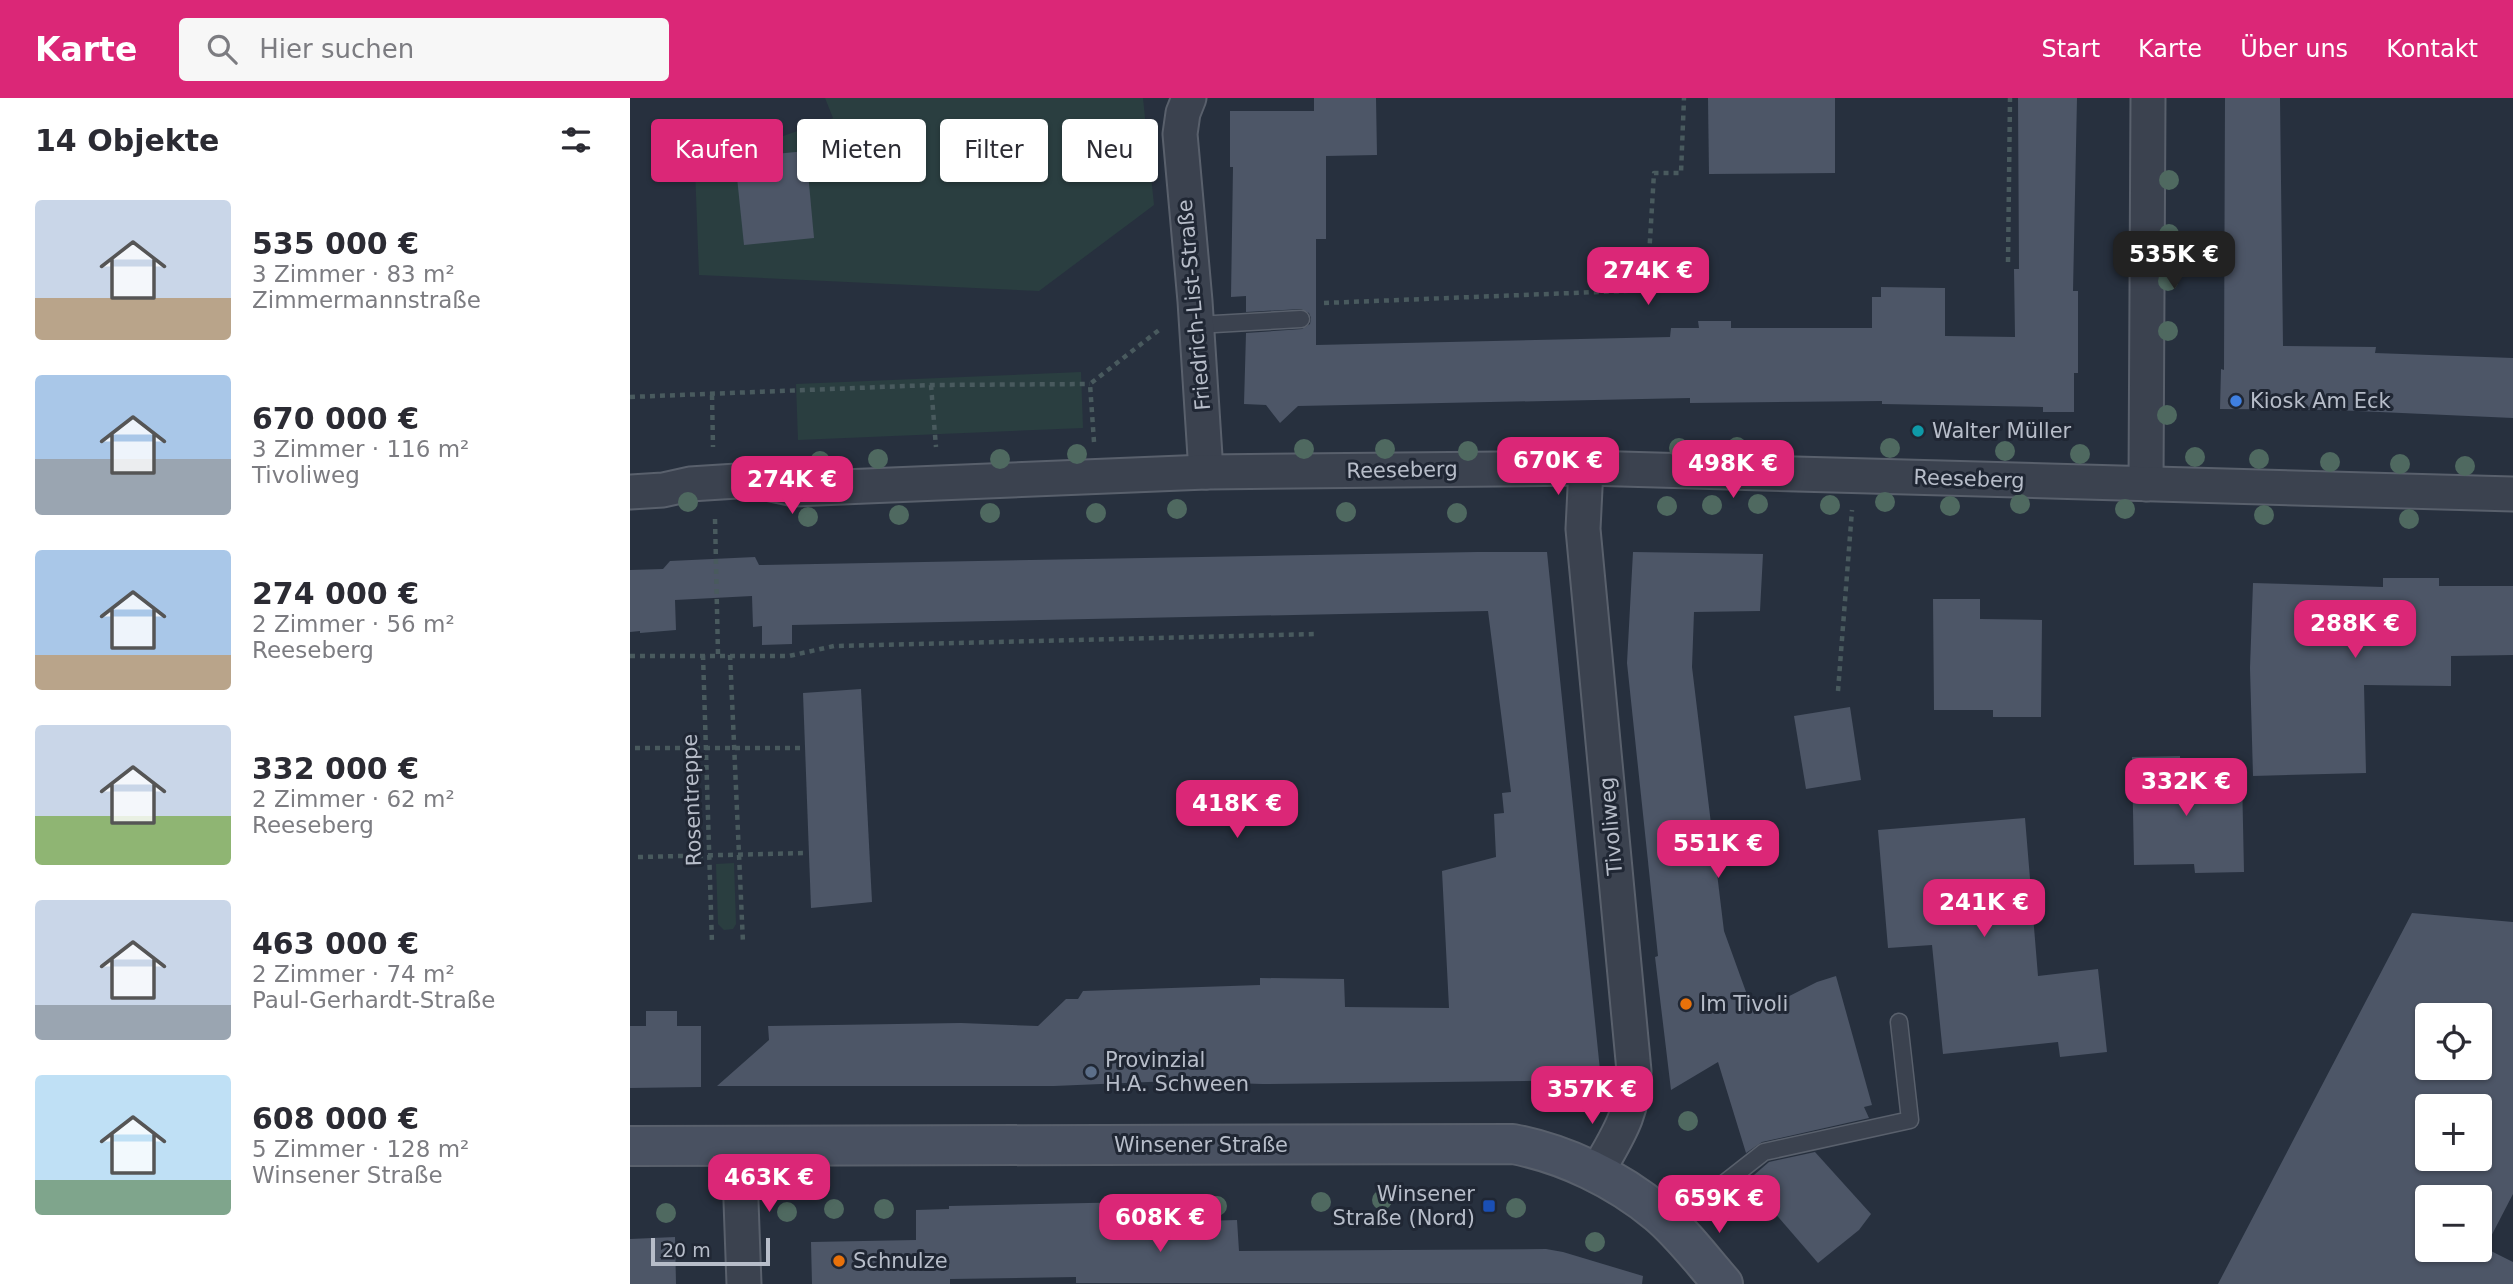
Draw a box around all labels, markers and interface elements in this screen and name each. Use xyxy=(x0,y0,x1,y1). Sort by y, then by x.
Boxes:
search box xyxy=(179,18,669,81)
text: Karte xyxy=(35,30,137,69)
icon: search xyxy=(203,30,241,68)
text: Hier suchen xyxy=(259,34,414,64)
text: Start xyxy=(2041,35,2100,63)
text: Karte xyxy=(2138,35,2202,63)
text: Über uns xyxy=(2240,35,2348,63)
text: Kontakt xyxy=(2386,35,2478,63)
chip: Kaufen xyxy=(651,119,783,182)
chip: Mieten xyxy=(797,119,926,182)
chip: Filter xyxy=(940,119,1048,182)
chip: Neu xyxy=(1062,119,1158,182)
icon: filters xyxy=(557,121,595,159)
text: 14 Objekte xyxy=(35,123,219,158)
street label: Friedrich-List-Straße xyxy=(1173,199,1215,411)
text: 535 000 € xyxy=(252,226,419,261)
icon: home xyxy=(91,228,175,312)
pin: 535K € xyxy=(2117,232,2231,291)
text: 535K € xyxy=(2129,241,2219,267)
pin: 274K € xyxy=(1591,248,1705,307)
text: 274K € xyxy=(1603,257,1693,283)
text: 3 Zimmer · 83 m² xyxy=(252,261,455,287)
text: Zimmermannstraße xyxy=(252,287,481,313)
place label: Kiosk Am Eck xyxy=(2250,389,2392,413)
marker: Kiosk Am Eck xyxy=(2228,393,2244,409)
text: 670 000 € xyxy=(252,401,419,436)
icon: home xyxy=(91,403,175,487)
place label: Walter Müller xyxy=(1932,419,2072,443)
marker: Walter Müller xyxy=(1910,423,1926,439)
text: 3 Zimmer · 116 m² xyxy=(252,436,469,462)
pin: 670K € xyxy=(1501,438,1615,497)
pin: 498K € xyxy=(1676,440,1790,500)
text: 670K € xyxy=(1513,447,1603,473)
text: 498K € xyxy=(1688,450,1778,476)
pin: 274K € xyxy=(735,456,849,516)
street label: Reeseberg xyxy=(1346,457,1458,483)
text: Tivoliweg xyxy=(252,462,360,488)
street label: Reeseberg xyxy=(1913,465,2025,493)
text: 274K € xyxy=(747,466,837,492)
text: 274 000 € xyxy=(252,576,419,611)
icon: home xyxy=(91,578,175,662)
pin: 288K € xyxy=(2298,601,2412,660)
text: 288K € xyxy=(2310,610,2400,636)
text: 2 Zimmer · 56 m² xyxy=(252,611,455,637)
text: Reeseberg xyxy=(252,637,374,663)
street label: Rosentreppe xyxy=(678,733,706,867)
text: 332 000 € xyxy=(252,751,419,786)
icon: home xyxy=(91,753,175,837)
pin: 332K € xyxy=(2129,758,2243,818)
text: 332K € xyxy=(2141,768,2231,794)
street label: Tivoliweg xyxy=(1595,776,1627,877)
pin: 418K € xyxy=(1180,780,1294,840)
text: 2 Zimmer · 62 m² xyxy=(252,786,455,812)
text: 418K € xyxy=(1192,790,1282,816)
text: Reeseberg xyxy=(252,812,374,838)
pin: 551K € xyxy=(1661,820,1775,880)
text: 551K € xyxy=(1673,830,1763,856)
pin: 241K € xyxy=(1927,880,2041,939)
text: 241K € xyxy=(1939,889,2029,915)
text: 463 000 € xyxy=(252,926,419,961)
icon: home xyxy=(91,928,175,1012)
text: 2 Zimmer · 74 m² xyxy=(252,961,455,987)
text: Paul-Gerhardt-Straße xyxy=(252,987,496,1013)
place label: Im Tivoli xyxy=(1700,992,1788,1016)
marker: Im Tivoli xyxy=(1678,996,1694,1012)
map controls xyxy=(2415,1003,2492,1262)
button: locate xyxy=(2415,1003,2492,1080)
place label: Provinzial H.A. Schween xyxy=(1105,1048,1249,1096)
marker: Provinzial H.A. Schween xyxy=(1083,1064,1099,1080)
pin: 357K € xyxy=(1535,1066,1649,1126)
text: 357K € xyxy=(1547,1076,1637,1102)
button: + xyxy=(2415,1094,2492,1171)
text: 608 000 € xyxy=(252,1101,419,1136)
icon: home xyxy=(91,1103,175,1187)
street label: Winsener Straße xyxy=(1114,1133,1288,1157)
text: 5 Zimmer · 128 m² xyxy=(252,1136,469,1162)
pin: 463K € xyxy=(712,1154,826,1214)
text: Winsener Straße xyxy=(252,1162,443,1188)
text: 463K € xyxy=(724,1164,814,1190)
pin: 659K € xyxy=(1662,1176,1776,1235)
place label: Winsener Straße (Nord) xyxy=(1333,1182,1475,1230)
text: 659K € xyxy=(1674,1185,1764,1211)
button: − xyxy=(2415,1185,2492,1262)
pin: 608K € xyxy=(1103,1194,1217,1254)
marker: Winsener Straße (Nord) xyxy=(1481,1198,1497,1214)
text: 608K € xyxy=(1115,1204,1205,1230)
scale bar xyxy=(651,1235,770,1267)
text: 20 m xyxy=(662,1239,711,1261)
place label: Schnulze xyxy=(853,1249,948,1273)
marker: Schnulze xyxy=(831,1253,847,1269)

